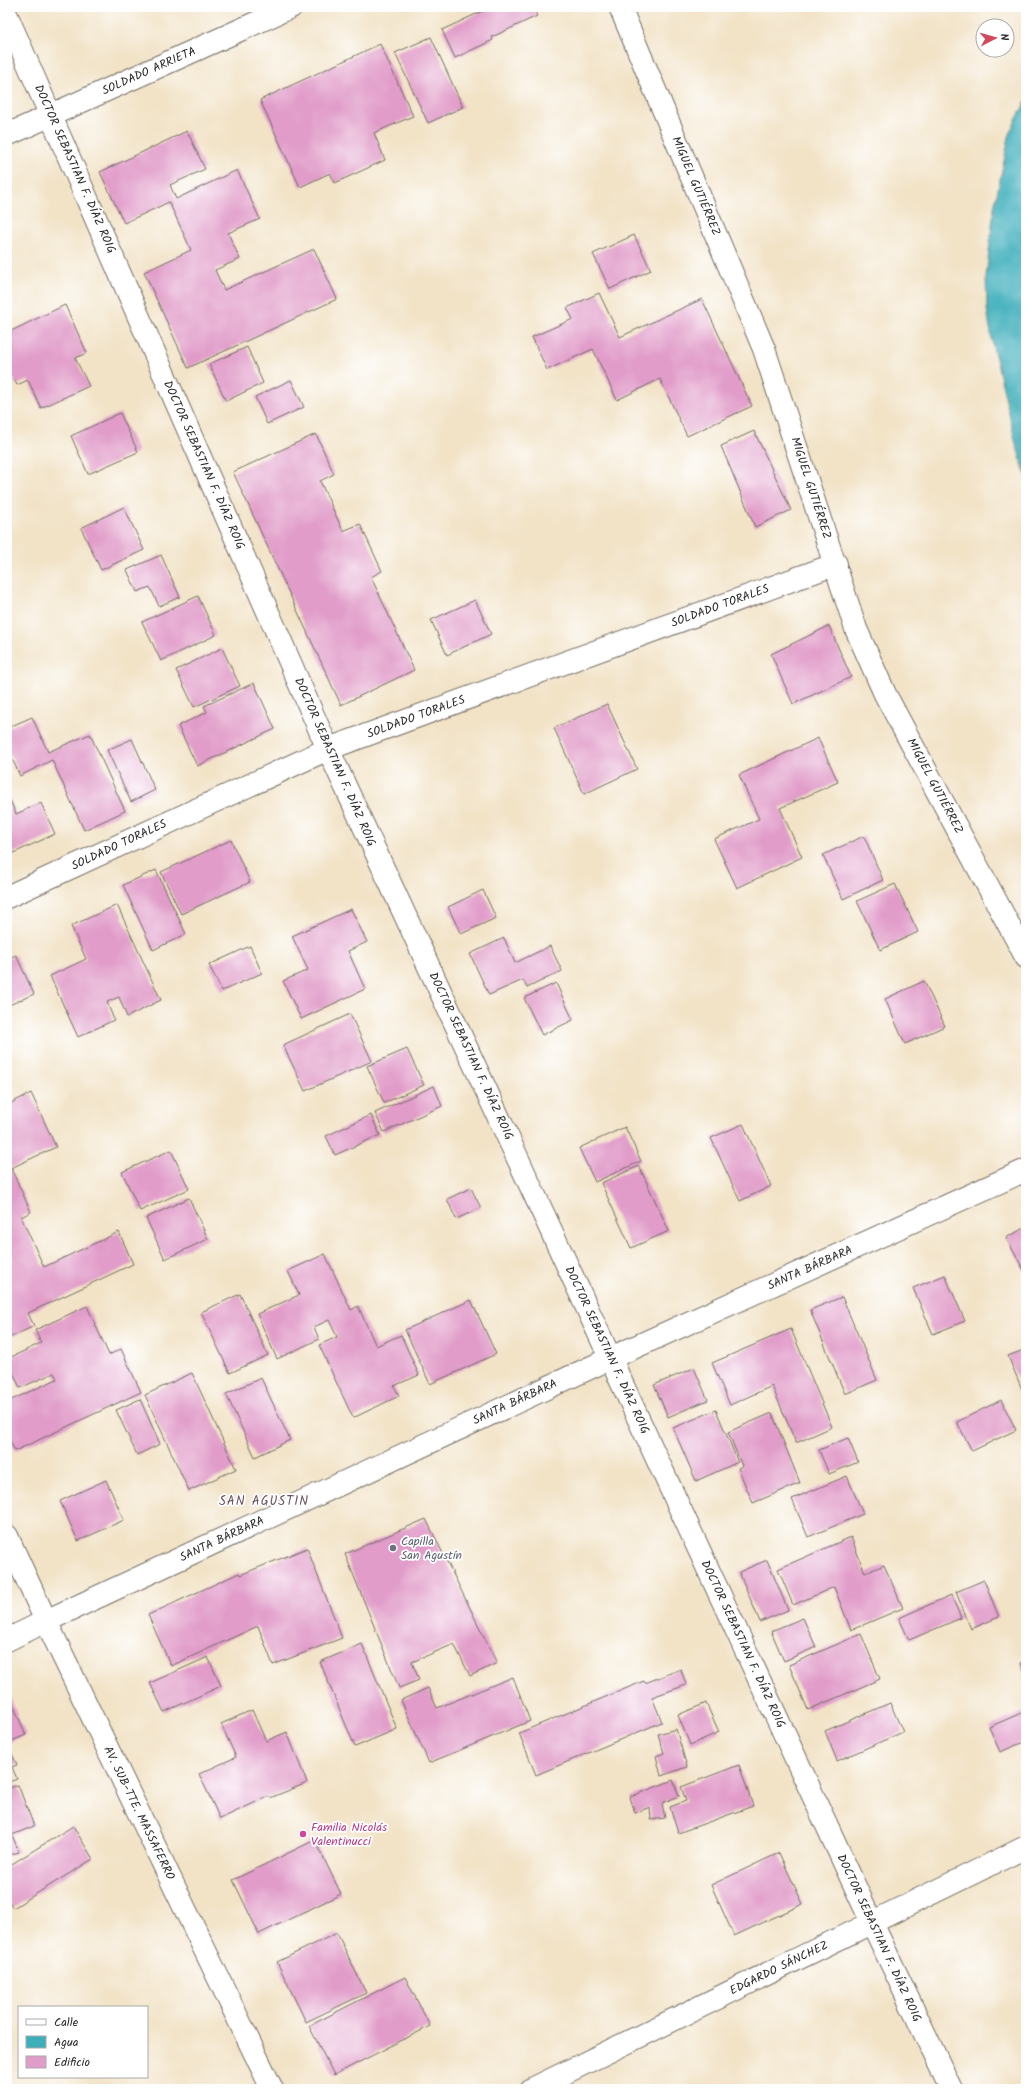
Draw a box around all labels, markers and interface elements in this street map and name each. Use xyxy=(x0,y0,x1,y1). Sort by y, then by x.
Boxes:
north arrow xyxy=(975,18,1015,58)
text: N xyxy=(995,33,1013,42)
street label: SOLDADO ARRIETA xyxy=(99,42,199,100)
street label: DOCTOR SEBASTIAN F. DÍAZ ROIG xyxy=(29,81,121,257)
street label: MIGUEL GUTIÉRREZ xyxy=(667,133,725,239)
street label: DOCTOR SEBASTIAN F. DÍAZ ROIG xyxy=(158,377,250,553)
street label: MIGUEL GUTIÉRREZ xyxy=(786,435,836,541)
street label: SOLDADO TORALES xyxy=(668,579,772,633)
street label: DOCTOR SEBASTIAN F. DÍAZ ROIG xyxy=(289,674,381,850)
street label: SOLDADO TORALES xyxy=(364,690,468,744)
street label: MIGUEL GUTIÉRREZ xyxy=(902,735,968,837)
street label: SOLDADO TORALES xyxy=(68,814,170,875)
street label: DOCTOR SEBASTIAN F. DÍAZ ROIG xyxy=(424,969,518,1143)
street label: SANTA BÁRBARA xyxy=(764,1241,856,1295)
street label: DOCTOR SEBASTIAN F. DÍAZ ROIG xyxy=(560,1263,654,1437)
street label: SANTA BÁRBARA xyxy=(470,1374,560,1430)
district label: SAN AGUSTIN xyxy=(219,1491,309,1512)
street label: SANTA BÁRBARA xyxy=(177,1511,267,1567)
place label: Capilla San Agustín xyxy=(401,1532,462,1565)
marker: Capilla San Agustín xyxy=(388,1543,398,1553)
street label: DOCTOR SEBASTIAN F. DÍAZ ROIG xyxy=(696,1557,790,1731)
street label: AV. SUB-TTE. MASSAFERRO xyxy=(98,1743,180,1884)
place label: Familia Nicolás Valentinucci xyxy=(311,1818,387,1851)
marker: Familia Nicolás Valentinucci xyxy=(298,1829,308,1839)
street label: DOCTOR SEBASTIAN F. DÍAZ ROIG xyxy=(832,1851,926,2025)
street label: EDGARDO SÁNCHEZ xyxy=(726,1936,832,2000)
legend xyxy=(18,2006,148,2078)
text: Calle xyxy=(54,2013,79,2032)
text: Agua xyxy=(54,2033,79,2052)
text: Edificio xyxy=(54,2053,90,2072)

